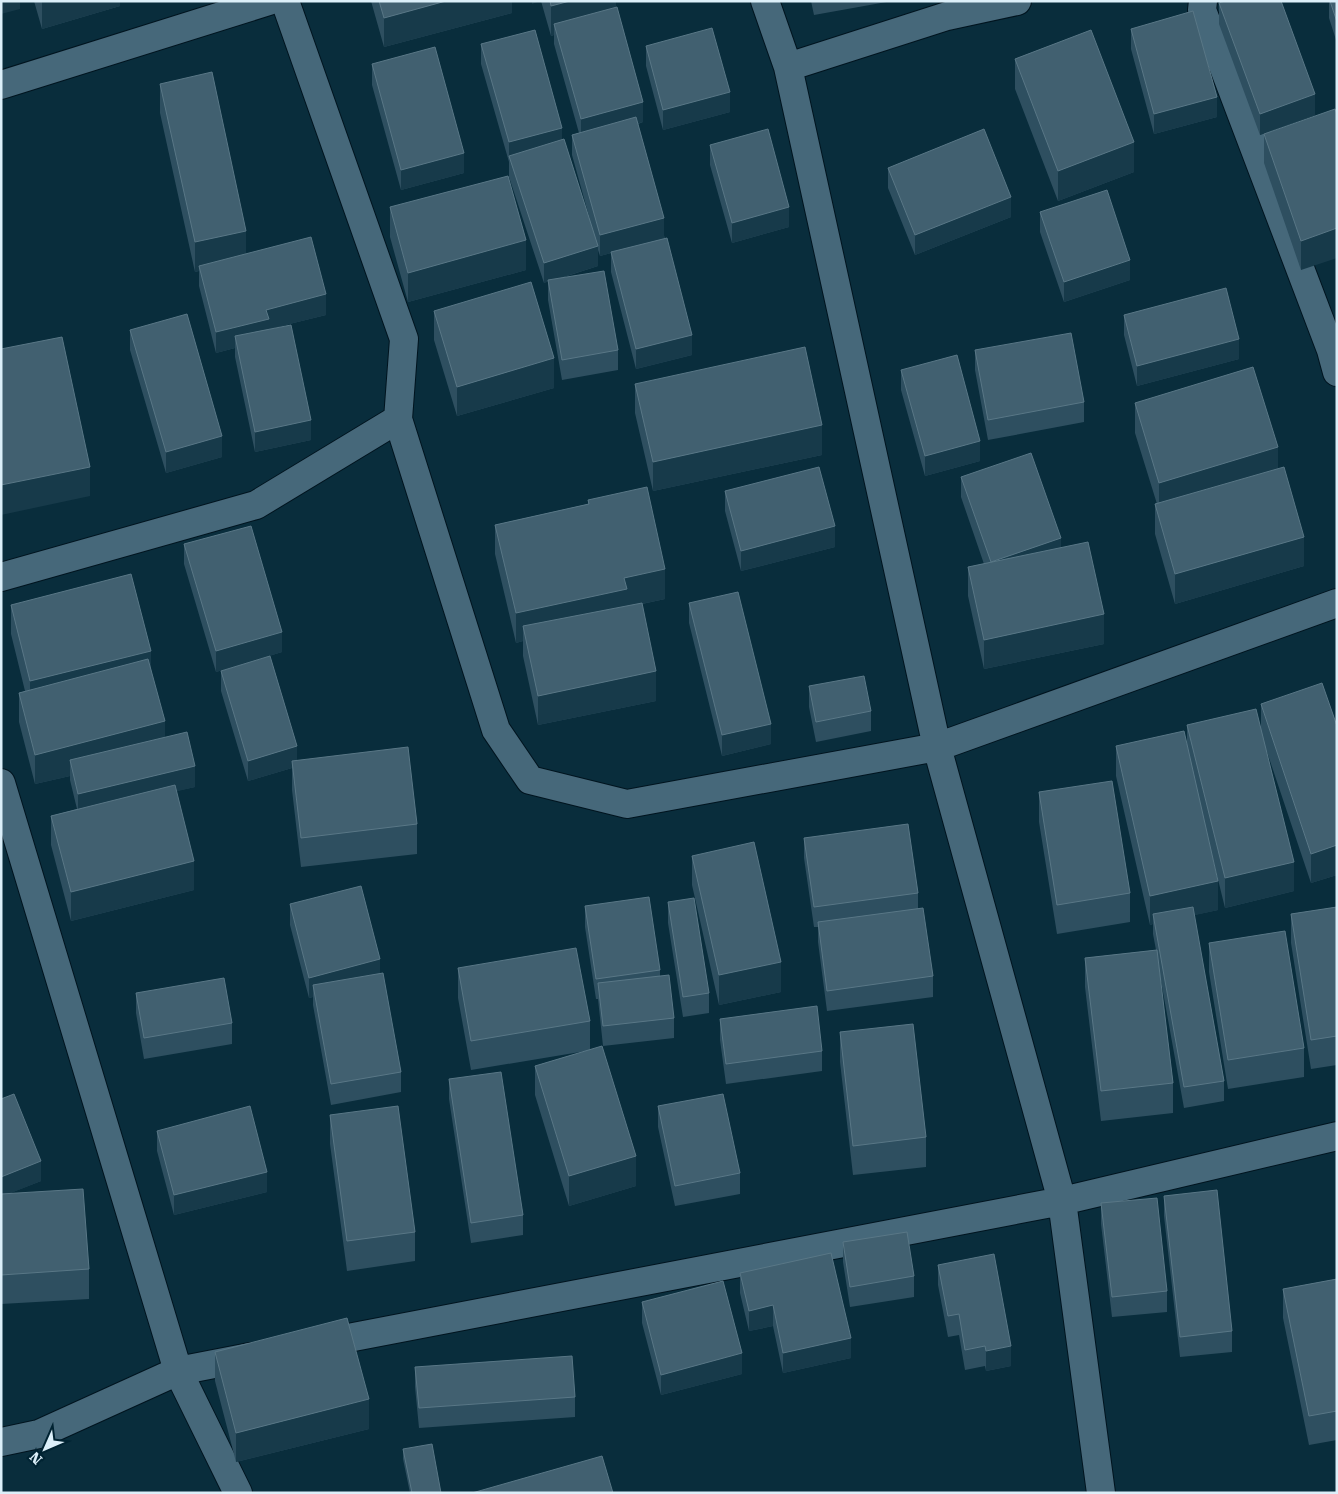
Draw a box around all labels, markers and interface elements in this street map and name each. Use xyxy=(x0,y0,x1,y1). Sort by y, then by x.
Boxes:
north arrow xyxy=(20,1424,70,1474)
text: N xyxy=(26,1449,45,1468)

